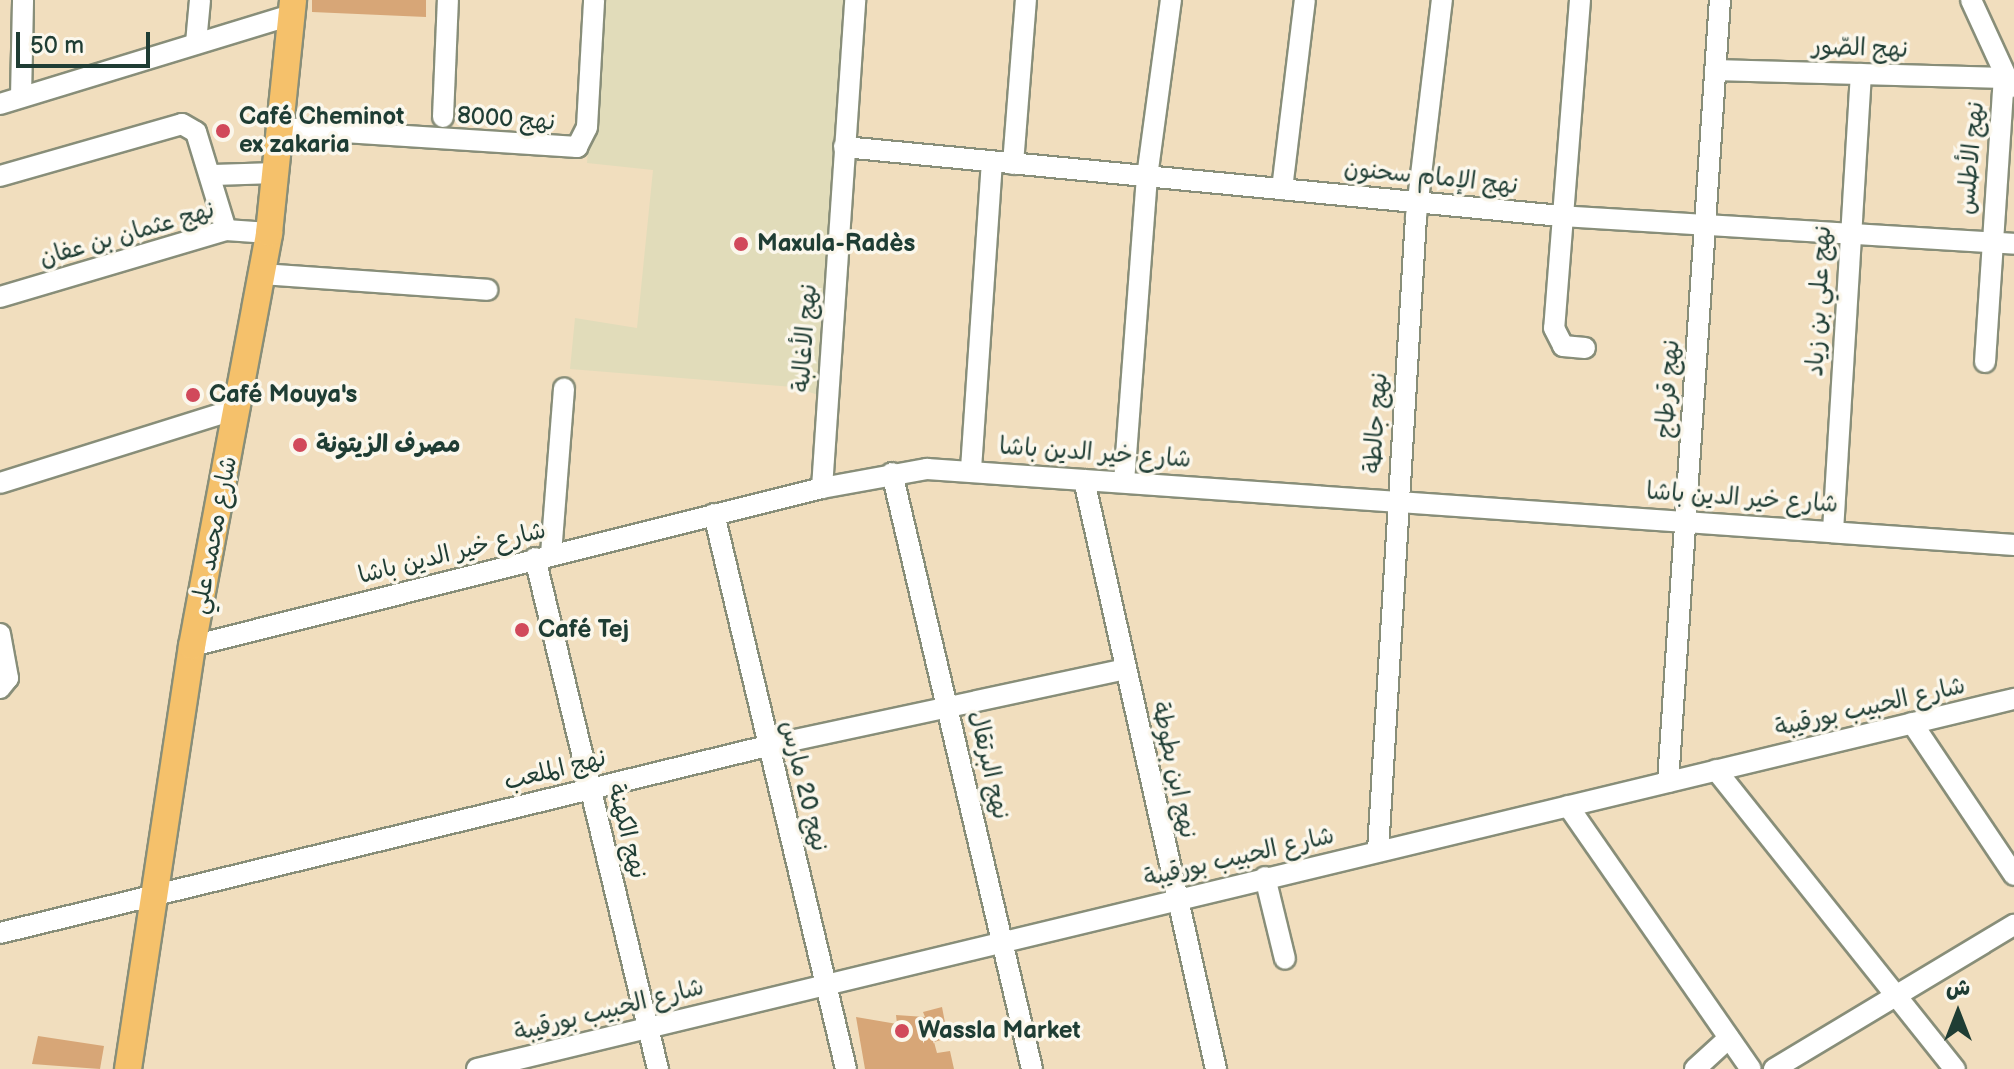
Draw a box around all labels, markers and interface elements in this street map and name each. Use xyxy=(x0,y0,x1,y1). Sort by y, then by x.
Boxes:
scale bar xyxy=(20,16,154,66)
text: 50 m xyxy=(30,31,84,60)
street label: نهج الصّور xyxy=(1812,32,1908,64)
street label: نهج الأطلس xyxy=(1952,100,1990,216)
street label: نهج 8000 xyxy=(456,101,556,137)
place label: Café Cheminot ex zakaria xyxy=(239,103,404,159)
marker: Café Cheminot ex zakaria xyxy=(214,122,232,140)
street label: نهج الإمام سحنون xyxy=(1343,154,1519,200)
street label: نهج عثمان بن عفان xyxy=(36,195,218,273)
street label: نهج علي بن زياد xyxy=(1801,225,1837,377)
place label: Maxula-Radès xyxy=(757,230,915,258)
marker: Maxula-Radès xyxy=(732,235,750,253)
street label: نهج الأغالبة xyxy=(787,283,823,393)
street label: نهج قرطاج xyxy=(1650,339,1686,439)
street label: نهج جالطة xyxy=(1358,372,1394,474)
place label: Café Mouya's xyxy=(209,381,357,409)
marker: Café Mouya's xyxy=(184,386,202,404)
place label: مصرف الزيتونة xyxy=(316,431,460,459)
street label: شارع خير الدين باشا xyxy=(998,432,1192,474)
marker: مصرف الزيتونة xyxy=(291,436,309,454)
street label: شارع محمد علي xyxy=(185,454,243,616)
street label: شارع خير الدين باشا xyxy=(1645,477,1839,519)
street label: شارع خير الدين باشا xyxy=(355,516,549,590)
place label: Café Tej xyxy=(538,616,629,644)
marker: Café Tej xyxy=(513,621,531,639)
street label: شارع الحبيب بورقيبة xyxy=(1772,671,1968,743)
street label: نهج ابن بطوطة xyxy=(1145,699,1203,841)
street label: نهج البرتقال xyxy=(963,708,1015,822)
street label: نهج 20 مارس xyxy=(774,718,834,854)
street label: نهج الملعب xyxy=(501,743,609,797)
street label: نهج الكهنة xyxy=(601,780,653,882)
street label: شارع الحبيب بورقيبة xyxy=(1141,821,1337,893)
street label: شارع الحبيب بورقيبة xyxy=(511,973,707,1047)
north arrow xyxy=(1918,973,1998,1053)
text: ش xyxy=(1946,975,1970,1002)
place label: Wassla Market xyxy=(918,1017,1081,1045)
marker: Wassla Market xyxy=(893,1022,911,1040)

